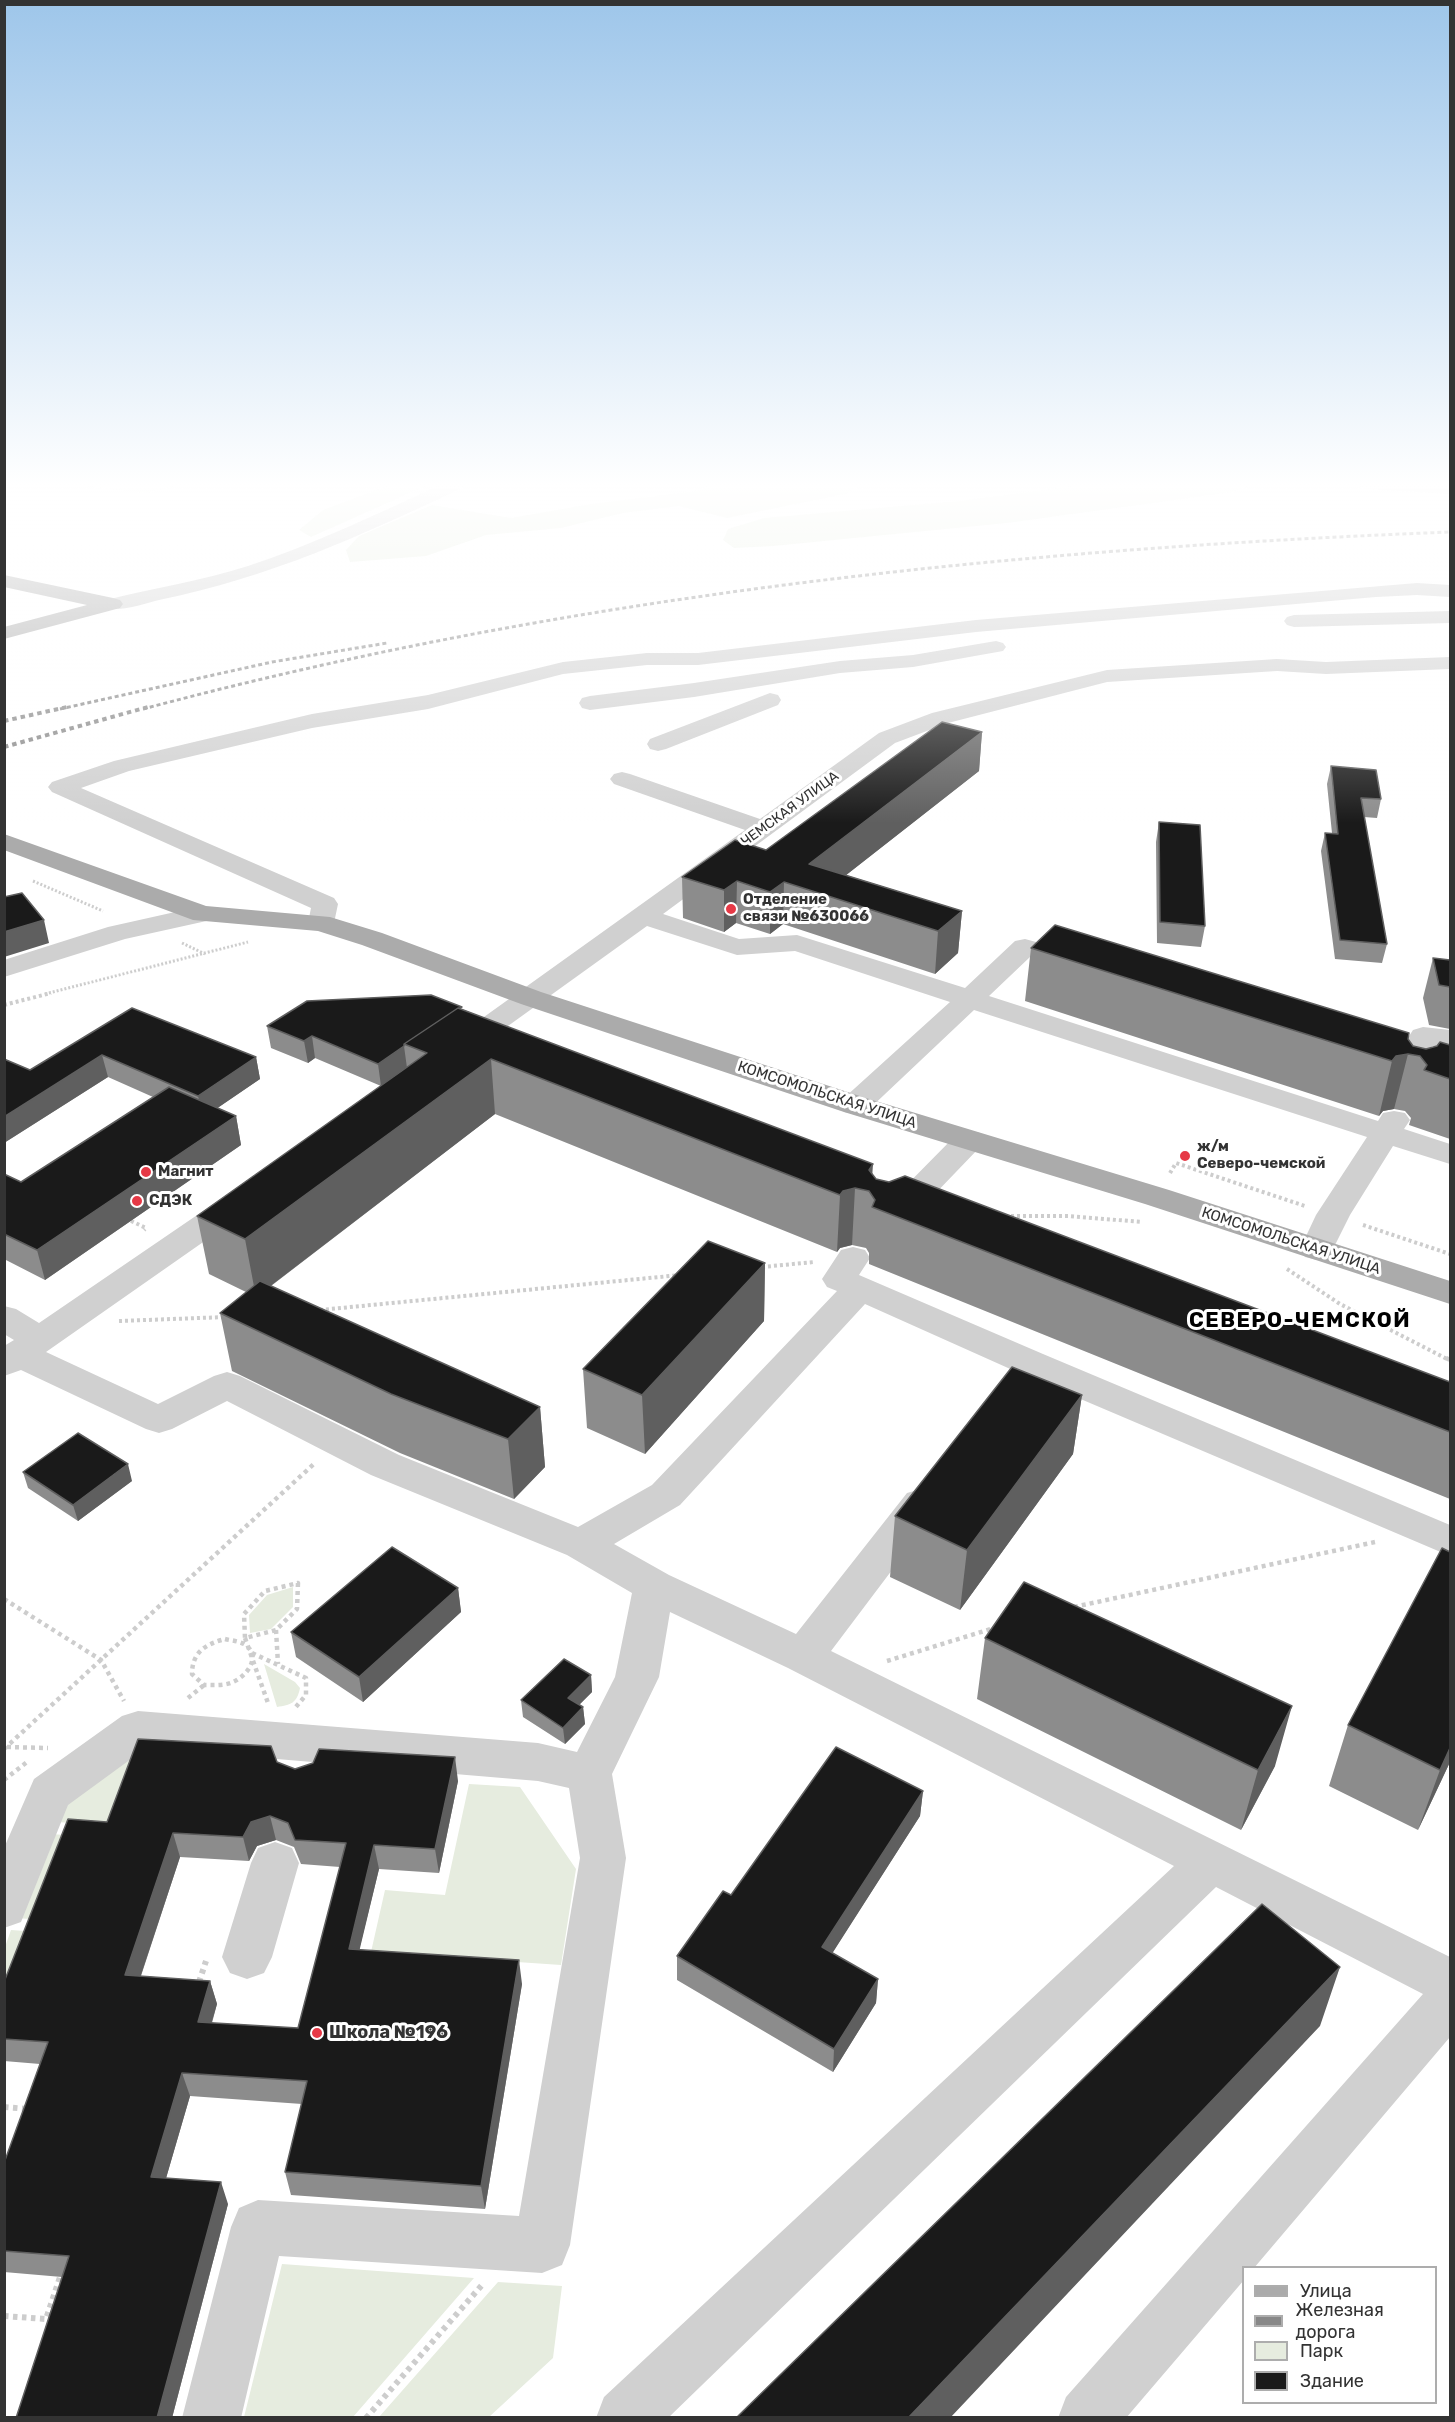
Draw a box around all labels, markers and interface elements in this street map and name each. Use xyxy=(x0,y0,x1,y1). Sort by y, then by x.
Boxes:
street label: ЧЕМСКАЯ УЛИЦА xyxy=(738,768,842,850)
place label: Отделение связи №630066 xyxy=(743,891,869,926)
marker: Отделение связи №630066 xyxy=(724,902,738,916)
street label: КОМСОМОЛЬСКАЯ УЛИЦА xyxy=(735,1058,919,1132)
place label: ж/м Северо-чемской xyxy=(1197,1138,1325,1173)
marker: ж/м Северо-чемской xyxy=(1178,1149,1192,1163)
place label: Магнит xyxy=(158,1163,214,1181)
marker: Магнит xyxy=(139,1165,153,1179)
place label: СДЭК xyxy=(149,1192,192,1210)
marker: СДЭК xyxy=(130,1194,144,1208)
street label: КОМСОМОЛЬСКАЯ УЛИЦА xyxy=(1199,1204,1383,1278)
district label: СЕВЕРО-ЧЕМСКОЙ xyxy=(1189,1308,1411,1334)
place label: Школа №196 xyxy=(329,2022,448,2044)
marker: Школа №196 xyxy=(310,2026,324,2040)
legend xyxy=(1242,2266,1437,2404)
text: Улица xyxy=(1300,2280,1352,2302)
text: Железная дорога xyxy=(1295,2299,1384,2343)
text: Парк xyxy=(1300,2340,1343,2362)
text: Здание xyxy=(1300,2370,1364,2392)

